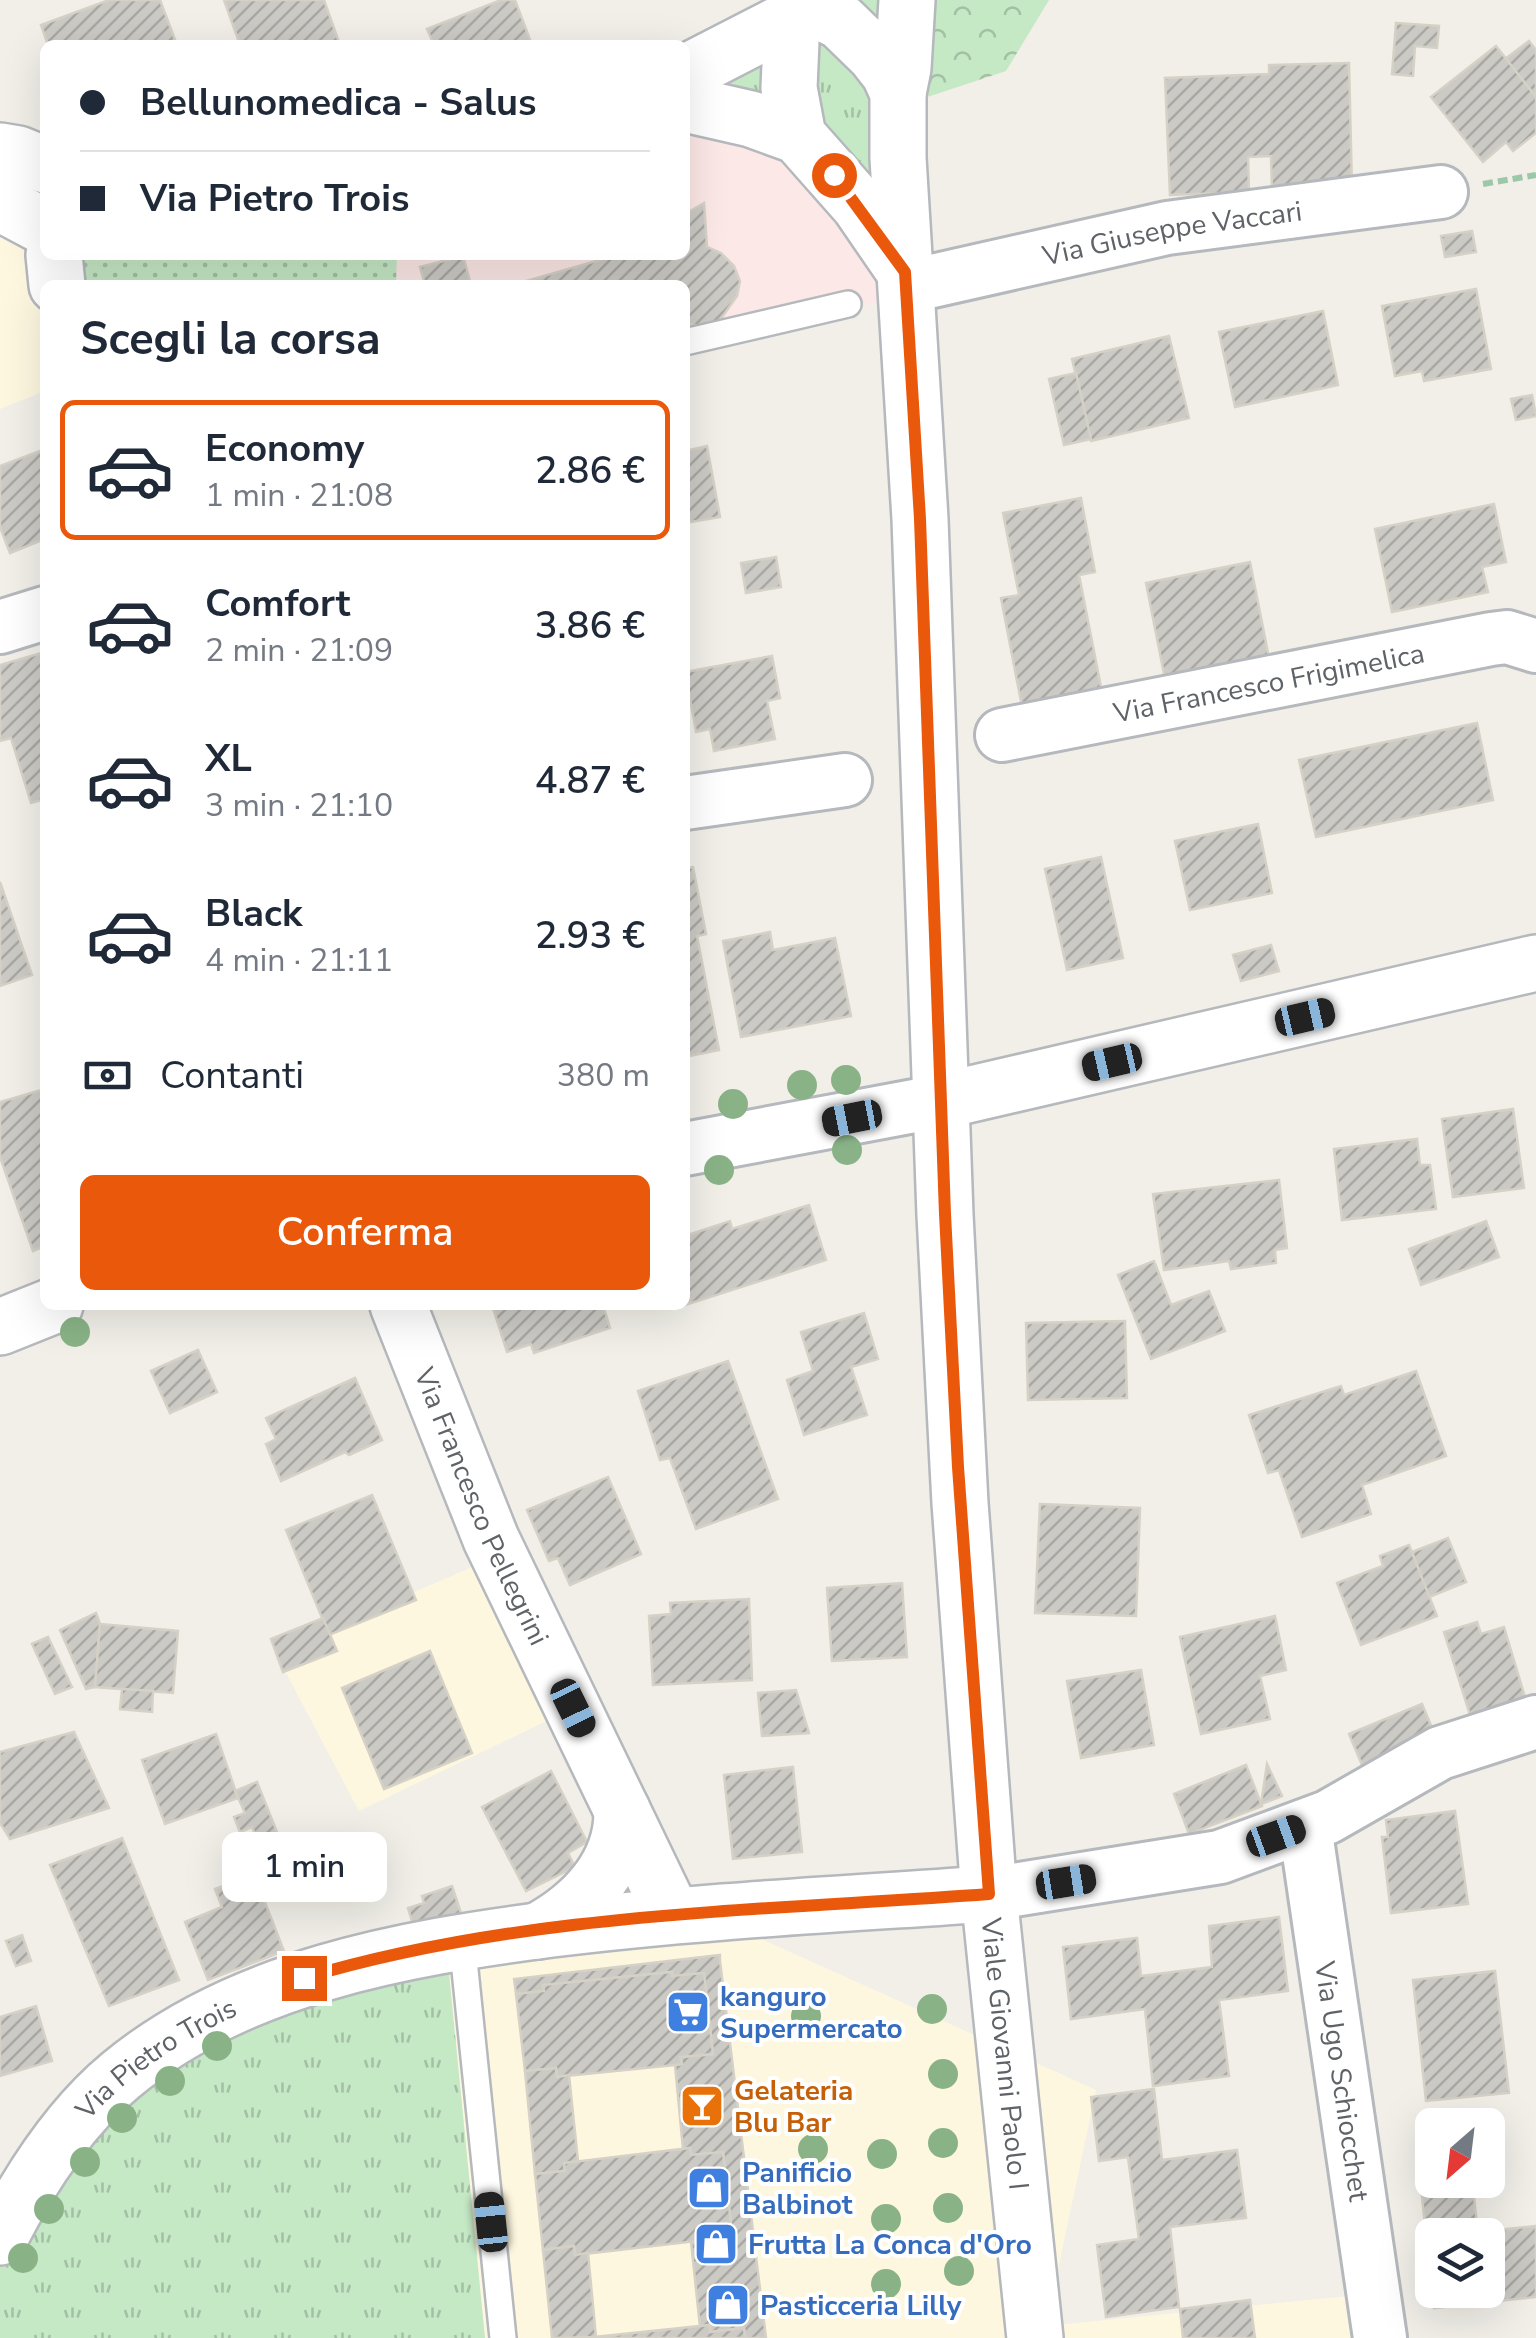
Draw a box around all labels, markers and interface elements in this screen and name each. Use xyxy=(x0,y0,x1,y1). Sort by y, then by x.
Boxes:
text: Bellunomedica - Salus xyxy=(140,77,537,128)
route start xyxy=(812,153,857,198)
text: Via Pietro Trois xyxy=(140,173,410,224)
street label: Via Giuseppe Vaccari xyxy=(1038,192,1304,276)
text: Scegli la corsa xyxy=(80,309,381,370)
text: Economy xyxy=(205,423,364,474)
icon: car xyxy=(85,425,175,515)
text: 2.86 € xyxy=(535,445,645,496)
text: 1 min · 21:08 xyxy=(205,474,393,517)
text: Comfort xyxy=(205,578,350,629)
icon: car xyxy=(85,580,175,670)
text: 3.86 € xyxy=(535,600,645,651)
text: 2 min · 21:09 xyxy=(205,629,393,672)
street label: Via Francesco Frigimelica xyxy=(1109,635,1428,733)
text: XL xyxy=(205,733,252,784)
icon: car xyxy=(85,735,175,825)
text: 4.87 € xyxy=(535,755,645,806)
text: 3 min · 21:10 xyxy=(205,784,393,827)
text: Black xyxy=(205,888,302,939)
icon: car xyxy=(85,890,175,980)
text: 2.93 € xyxy=(535,910,645,961)
text: 4 min · 21:11 xyxy=(205,939,393,982)
car xyxy=(1272,996,1338,1038)
car xyxy=(1079,1041,1145,1083)
icon: cash xyxy=(80,1048,135,1103)
text: Contanti xyxy=(160,1050,304,1101)
text: 380 m xyxy=(557,1054,650,1097)
car xyxy=(820,1098,884,1138)
button: Conferma xyxy=(80,1175,650,1290)
street label: Via Francesco Pellegrini xyxy=(404,1361,557,1652)
car xyxy=(546,1674,600,1742)
car xyxy=(1243,1812,1309,1860)
callout: 1 min xyxy=(222,1833,386,1903)
text: 1 min xyxy=(264,1845,345,1888)
car xyxy=(1034,1862,1098,1902)
street label: Viale Giovanni Paolo I xyxy=(971,1915,1038,2192)
route end xyxy=(282,1956,327,2001)
street label: Via Ugo Schiocchet xyxy=(1305,1958,1378,2204)
place label: kanguro Supermercato xyxy=(720,1978,903,2048)
street label: Via Pietro Trois xyxy=(67,1989,243,2129)
supermarket icon: kanguro Supermercato xyxy=(665,1989,711,2035)
place label: Gelateria Blu Bar xyxy=(734,2072,853,2142)
bar icon: Gelateria Blu Bar xyxy=(679,2083,725,2129)
north arrow xyxy=(1415,2108,1505,2198)
map controls xyxy=(1415,2108,1505,2308)
place label: Panificio Balbinot xyxy=(742,2154,853,2224)
shop icon: Panificio Balbinot xyxy=(686,2165,732,2211)
car xyxy=(473,2191,509,2253)
button: layers xyxy=(1415,2218,1505,2308)
shop icon: Frutta La Conca d'Oro xyxy=(693,2221,739,2267)
place label: Frutta La Conca d'Oro xyxy=(748,2226,1032,2264)
shop icon: Pasticceria Lilly xyxy=(705,2282,751,2328)
place label: Pasticceria Lilly xyxy=(760,2287,962,2325)

